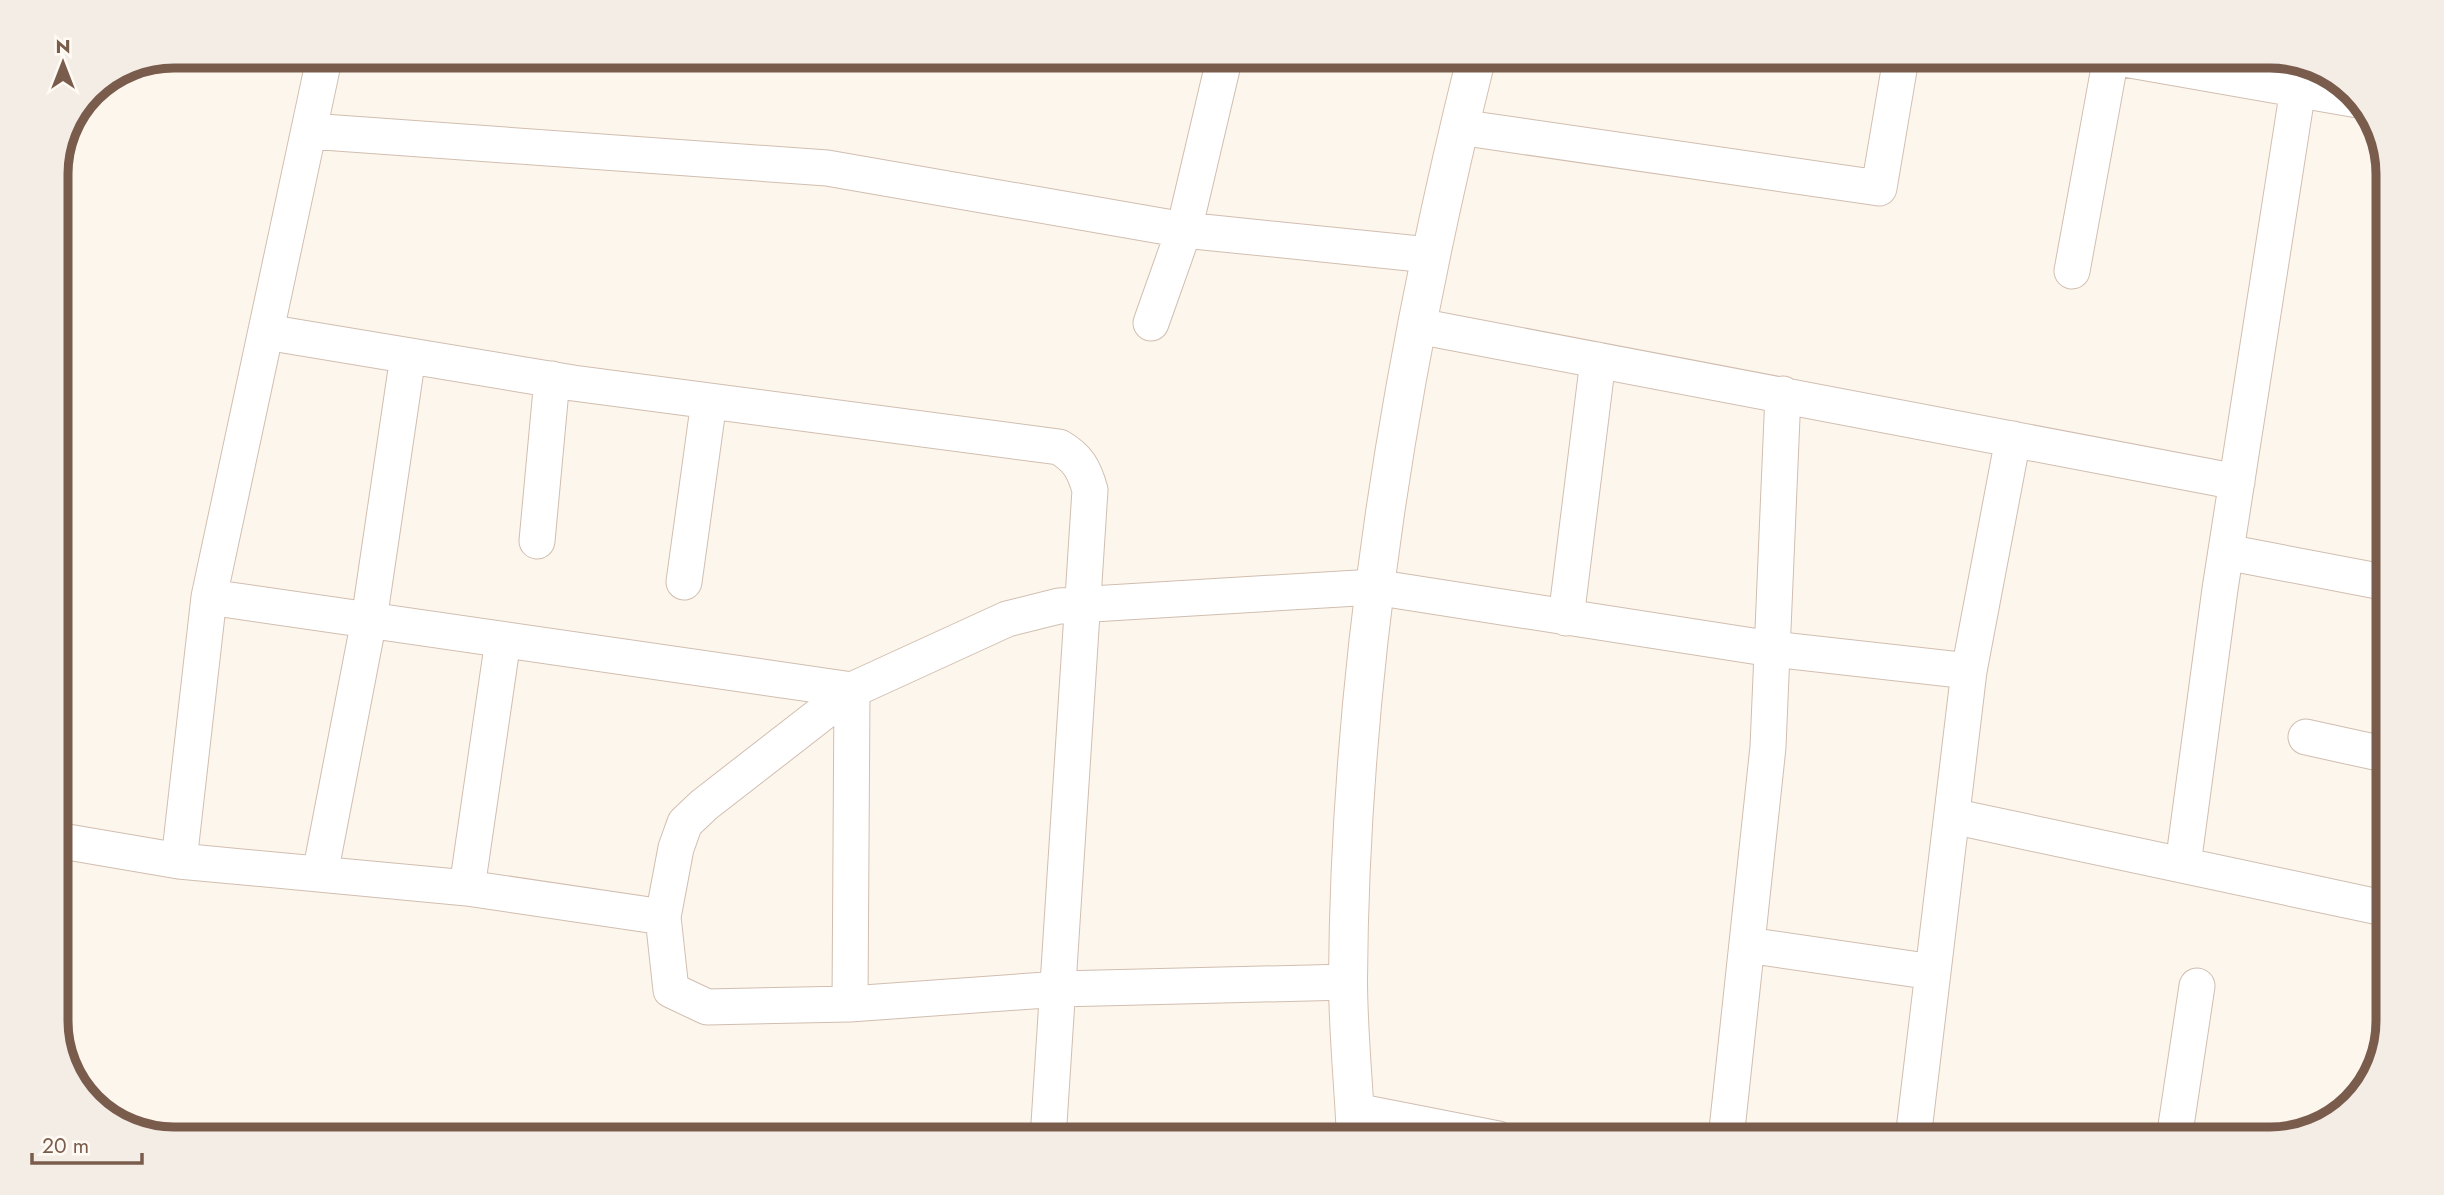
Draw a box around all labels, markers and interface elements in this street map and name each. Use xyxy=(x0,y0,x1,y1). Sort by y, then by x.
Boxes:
north arrow xyxy=(28,28,98,98)
text: N xyxy=(55,33,71,60)
scale bar xyxy=(32,1122,142,1166)
text: 20 m xyxy=(42,1131,89,1161)

